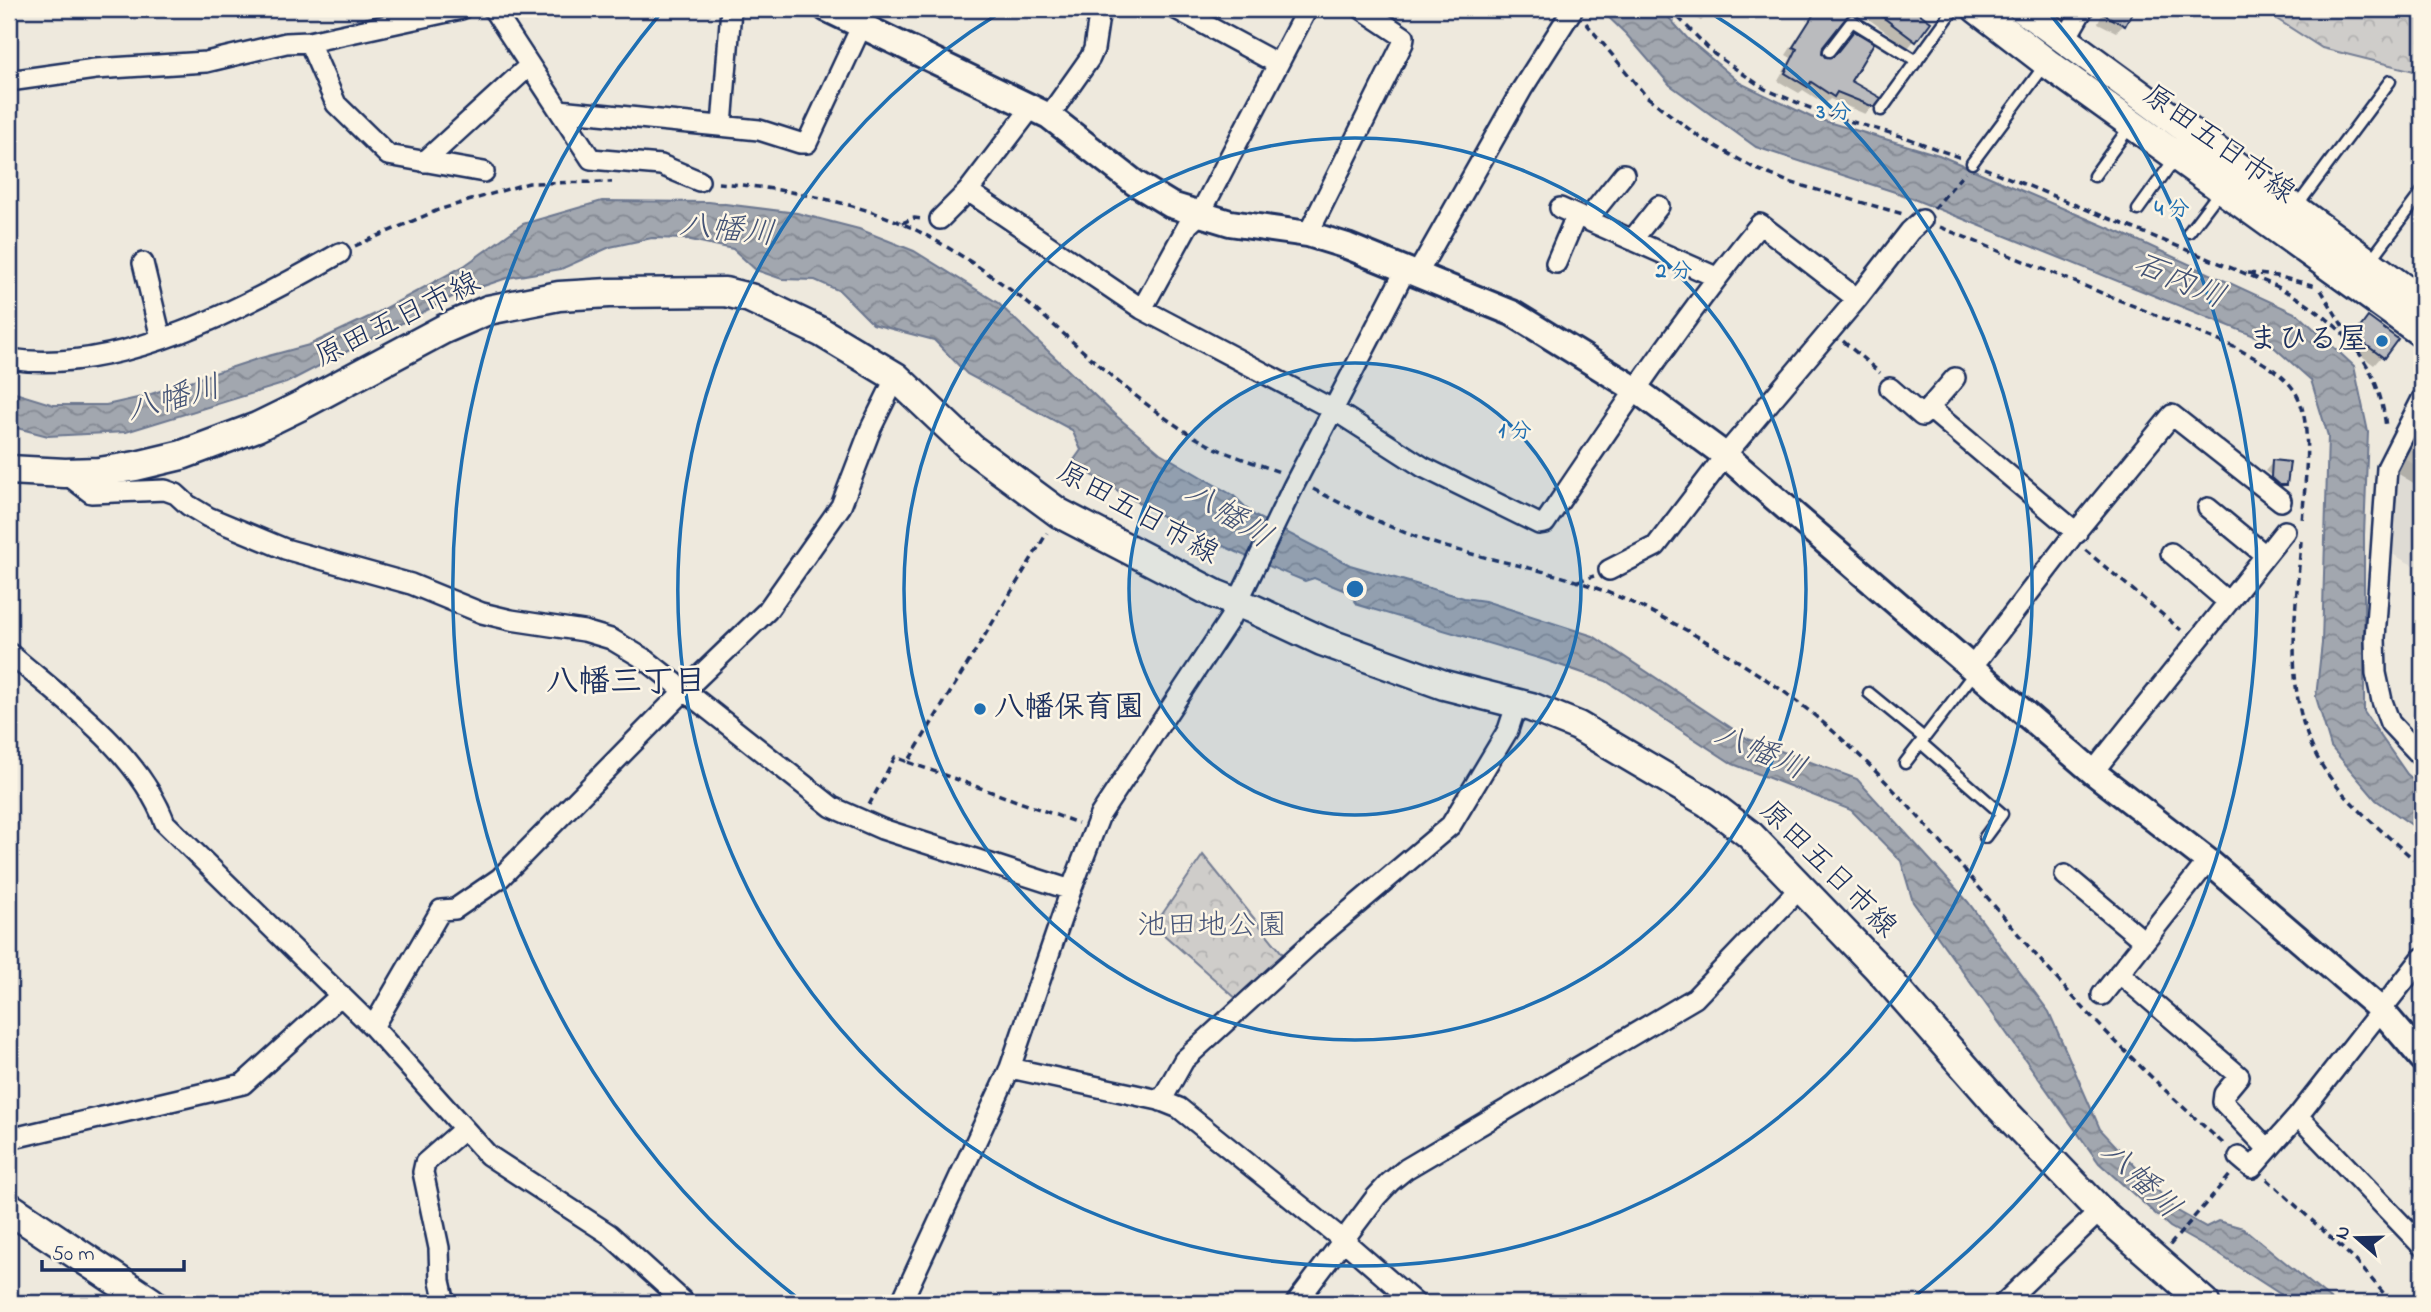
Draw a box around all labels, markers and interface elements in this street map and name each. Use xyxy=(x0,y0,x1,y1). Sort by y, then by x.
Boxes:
street label: 原田五日市線 xyxy=(2132,74,2304,216)
text: 3 分 xyxy=(1816,98,1851,128)
text: 4 分 xyxy=(2155,195,2189,225)
water label: 八幡川 xyxy=(677,203,777,259)
water label: 石内川 xyxy=(2126,242,2232,322)
text: 2 分 xyxy=(1655,257,1692,287)
street label: 原田五日市線 xyxy=(307,262,489,380)
place label: まひる屋 xyxy=(2248,319,2368,363)
marker: まひる屋 xyxy=(2374,333,2390,349)
water label: 八幡川 xyxy=(122,365,226,435)
text: 1 分 xyxy=(1499,417,1531,447)
street label: 原田五日市線 xyxy=(1048,451,1226,577)
water label: 八幡川 xyxy=(1175,470,1281,562)
centre of rings xyxy=(1343,577,1367,601)
district label: 八幡三丁目 xyxy=(546,660,706,707)
place label: 八幡保育園 xyxy=(994,687,1144,731)
marker: 八幡保育園 xyxy=(972,701,988,717)
water label: 八幡川 xyxy=(1707,712,1813,794)
street label: 原田五日市線 xyxy=(1748,791,1906,949)
park label: 池田地公園 xyxy=(1137,905,1287,949)
water label: 八幡川 xyxy=(2089,1131,2191,1231)
north arrow xyxy=(2322,1204,2392,1274)
text: N xyxy=(2328,1222,2358,1244)
scale bar xyxy=(42,1228,184,1272)
text: 50 m xyxy=(52,1240,95,1270)

